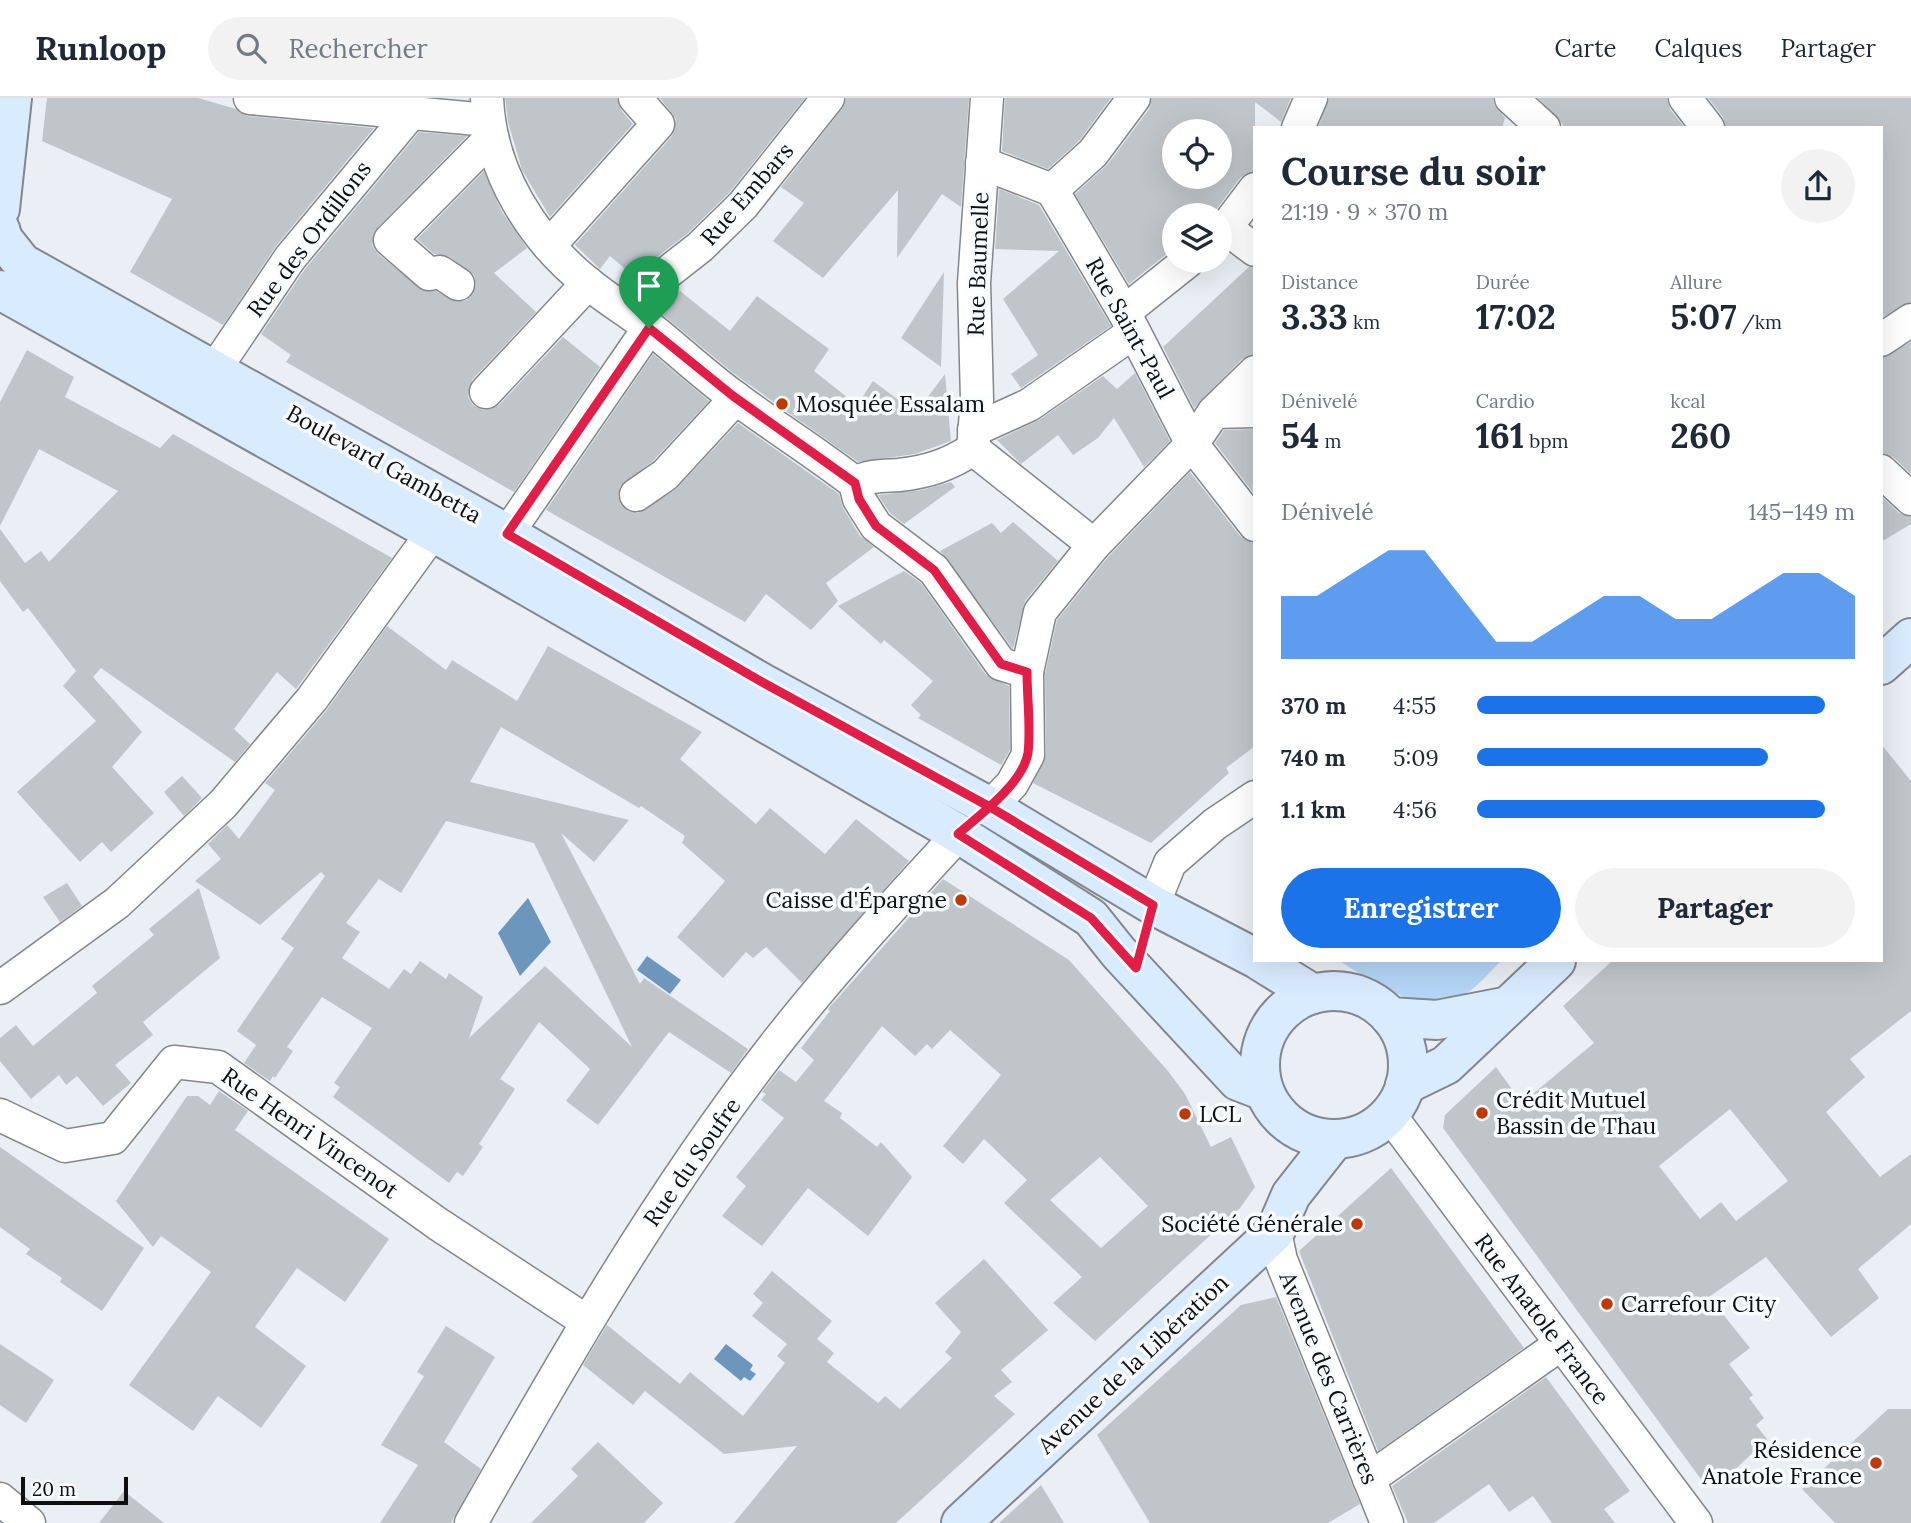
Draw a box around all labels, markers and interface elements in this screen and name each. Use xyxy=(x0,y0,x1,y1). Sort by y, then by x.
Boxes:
search box xyxy=(208,17,698,80)
text: Runloop xyxy=(35,27,166,69)
icon: search xyxy=(232,29,270,67)
text: Rechercher xyxy=(288,32,428,65)
text: Carte xyxy=(1554,33,1616,64)
text: Calques xyxy=(1654,33,1742,64)
text: Partager xyxy=(1780,33,1876,64)
map controls xyxy=(1162,119,1232,273)
button: locate xyxy=(1162,119,1232,189)
street label: Rue Embars xyxy=(694,136,799,251)
text: Course du soir xyxy=(1281,147,1546,195)
button: share xyxy=(1781,149,1855,223)
street label: Rue des Ordillons xyxy=(240,155,377,323)
street label: Rue Baumelle xyxy=(960,191,995,337)
text: 21:19 · 9 × 370 m xyxy=(1281,197,1448,226)
button: layers xyxy=(1162,203,1232,273)
street label: Rue Saint-Paul xyxy=(1080,252,1181,403)
pin xyxy=(619,256,679,328)
icon: arrive xyxy=(630,267,668,305)
text: Distance xyxy=(1281,270,1358,294)
text: Durée xyxy=(1476,270,1530,294)
text: Allure xyxy=(1670,270,1722,294)
text: 3.33 xyxy=(1281,294,1348,339)
text: 17:02 xyxy=(1476,294,1556,339)
text: 5:07 xyxy=(1670,294,1737,339)
text: km xyxy=(1348,310,1380,334)
text: /km xyxy=(1737,310,1782,334)
place label: Mosquée Essalam xyxy=(796,389,985,418)
text: Dénivelé xyxy=(1281,389,1358,413)
text: Cardio xyxy=(1476,389,1535,413)
text: kcal xyxy=(1670,389,1705,413)
marker: Mosquée Essalam xyxy=(774,396,790,412)
street label: Boulevard Gambetta xyxy=(282,398,487,529)
text: 54 xyxy=(1281,413,1319,458)
text: 161 xyxy=(1476,413,1524,458)
text: 260 xyxy=(1670,413,1731,458)
text: m xyxy=(1319,429,1341,453)
text: bpm xyxy=(1524,429,1569,453)
text: Dénivelé xyxy=(1281,497,1374,526)
text: 145–149 m xyxy=(1748,497,1855,526)
text: 370 m xyxy=(1281,691,1347,720)
text: 4:55 xyxy=(1393,691,1436,720)
text: 740 m xyxy=(1281,743,1346,772)
text: 5:09 xyxy=(1393,743,1439,772)
text: 1.1 km xyxy=(1281,795,1346,824)
text: 4:56 xyxy=(1393,795,1437,824)
button: Enregistrer xyxy=(1281,868,1561,948)
button: Partager xyxy=(1575,868,1855,948)
place label: Caisse d'Épargne xyxy=(766,885,947,914)
marker: Caisse d'Épargne xyxy=(953,892,969,908)
street label: Rue Henri Vincenot xyxy=(216,1061,404,1204)
place label: Crédit Mutuel Bassin de Thau xyxy=(1496,1085,1656,1140)
street label: Rue du Soufre xyxy=(637,1092,747,1232)
place label: LCL xyxy=(1199,1099,1241,1128)
marker: Crédit Mutuel Bassin de Thau xyxy=(1474,1105,1490,1121)
marker: LCL xyxy=(1177,1106,1193,1122)
place label: Société Générale xyxy=(1161,1209,1343,1238)
marker: Société Générale xyxy=(1349,1216,1365,1232)
street label: Rue Anatole France xyxy=(1469,1228,1616,1410)
street label: Avenue des Carrières xyxy=(1273,1266,1385,1488)
street label: Avenue de la Libération xyxy=(1030,1268,1234,1460)
place label: Carrefour City xyxy=(1621,1289,1777,1318)
marker: Carrefour City xyxy=(1599,1296,1615,1312)
place label: Résidence Anatole France xyxy=(1701,1435,1862,1490)
marker: Résidence Anatole France xyxy=(1868,1455,1884,1471)
scale bar xyxy=(21,1474,128,1506)
text: 20 m xyxy=(32,1477,76,1501)

